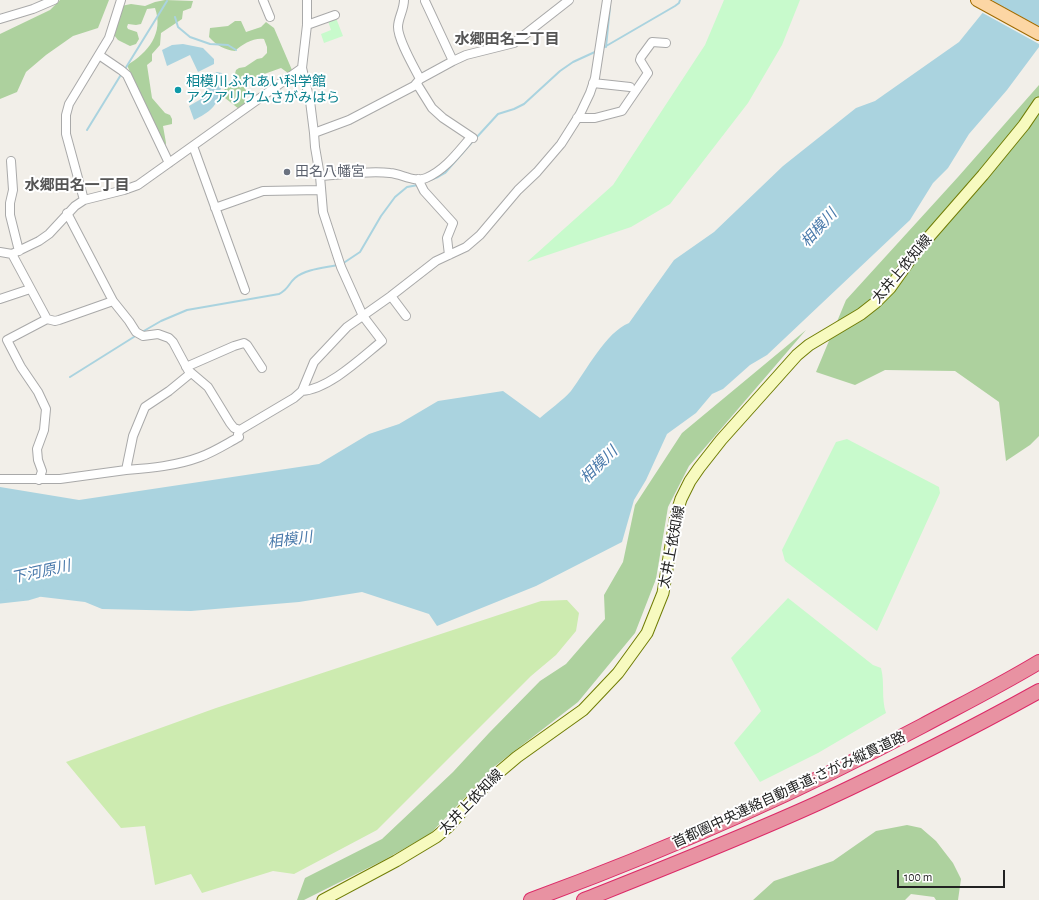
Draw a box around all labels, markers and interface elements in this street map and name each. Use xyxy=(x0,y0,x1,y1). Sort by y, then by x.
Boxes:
district label: 水郷田名二丁目 xyxy=(455,30,559,48)
place label: 相模川ふれあい科学館 アクアリウムさがみはら xyxy=(186,74,340,106)
marker: 相模川ふれあい科学館 アクアリウムさがみはら xyxy=(173,85,183,95)
place label: 田名八幡宮 xyxy=(295,164,365,180)
marker: 田名八幡宮 xyxy=(282,167,292,177)
district label: 水郷田名一丁目 xyxy=(25,176,129,194)
water label: 相模川 xyxy=(797,205,841,251)
street label: 太井上依知線 xyxy=(869,231,935,307)
water label: 相模川 xyxy=(577,443,621,487)
street label: 太井上依知線 xyxy=(656,504,688,590)
water label: 相模川 xyxy=(266,528,314,552)
water label: 下河原川 xyxy=(10,557,72,587)
street label: 首都圏中央連絡自動車道;さがみ縦貫道路 xyxy=(670,728,908,852)
street label: 太井上依知線 xyxy=(436,766,506,838)
scale bar xyxy=(899,862,1007,888)
text: 100 m xyxy=(904,871,932,883)

